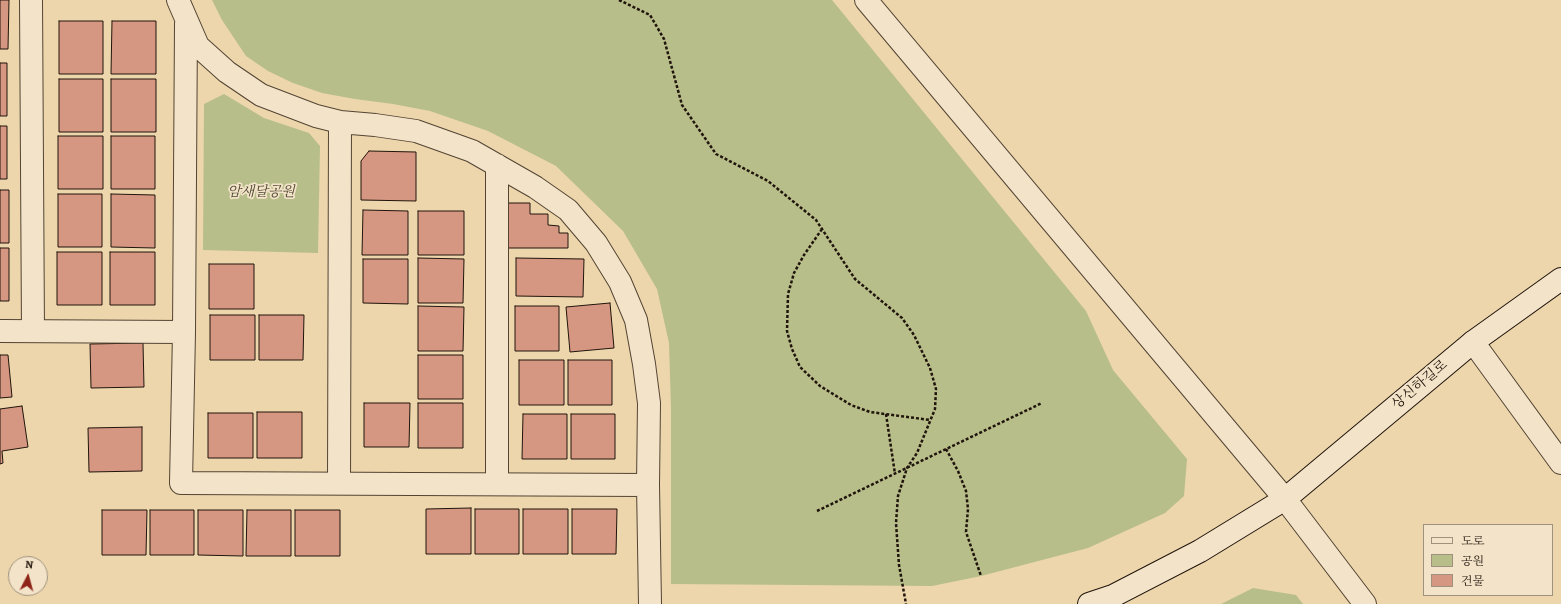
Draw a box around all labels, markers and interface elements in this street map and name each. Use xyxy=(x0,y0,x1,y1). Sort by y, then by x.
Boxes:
park label: 암새달공원 xyxy=(227,185,295,201)
street label: 상신하길로 xyxy=(1389,357,1451,413)
legend xyxy=(1423,524,1553,596)
text: 도로 xyxy=(1461,533,1484,549)
text: 공원 xyxy=(1461,553,1484,569)
north arrow xyxy=(8,556,48,596)
text: N xyxy=(24,557,34,572)
text: 건물 xyxy=(1461,573,1484,589)

